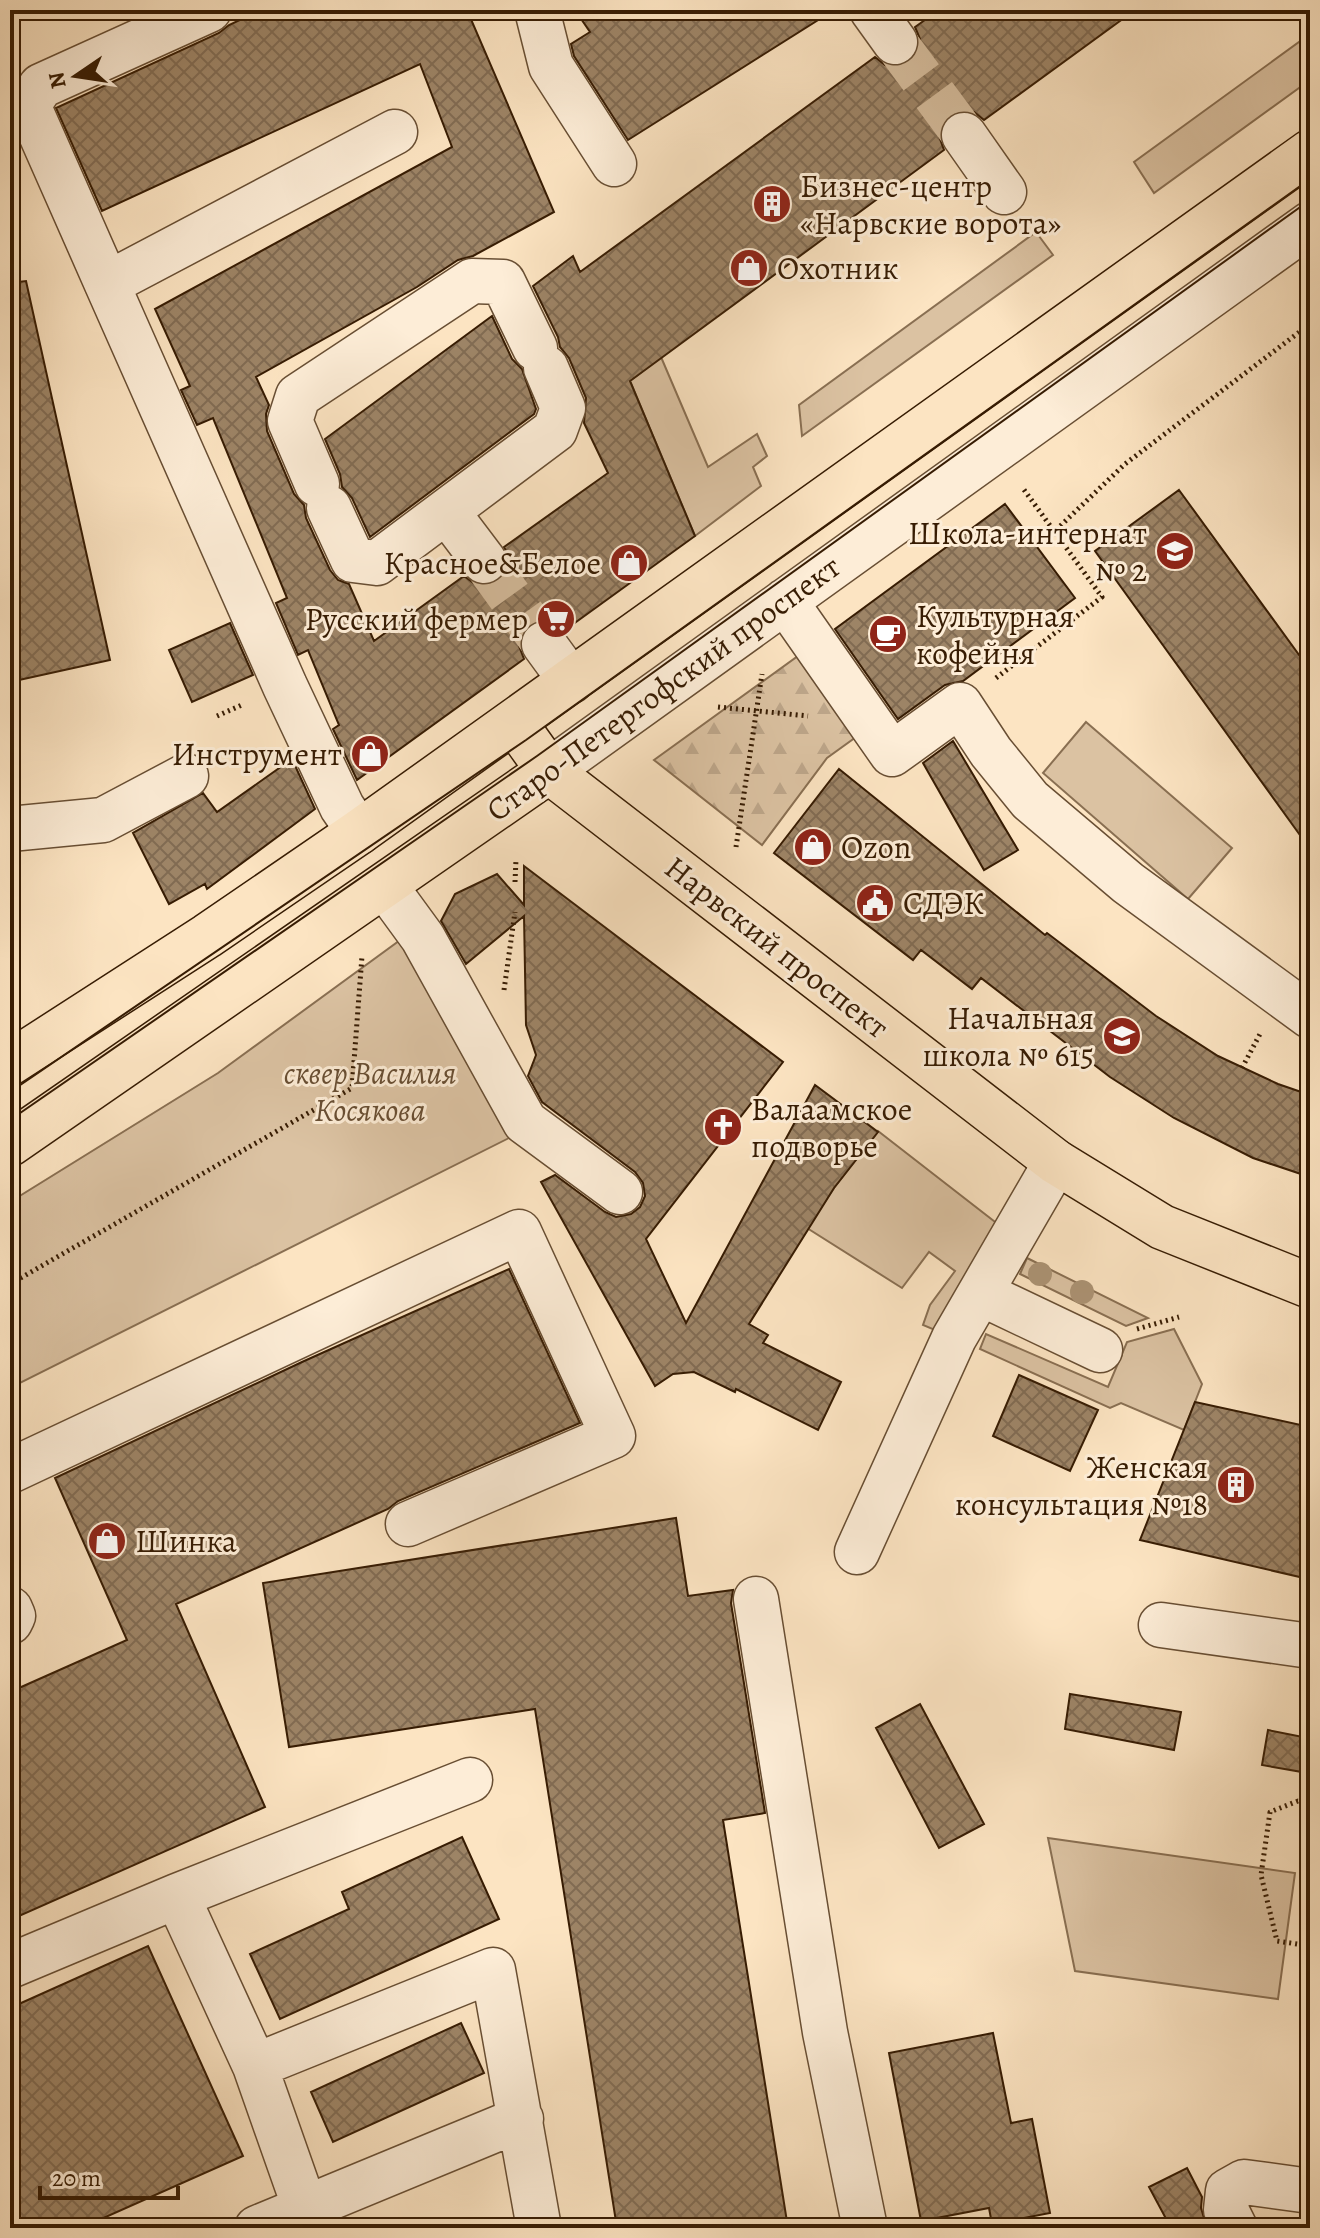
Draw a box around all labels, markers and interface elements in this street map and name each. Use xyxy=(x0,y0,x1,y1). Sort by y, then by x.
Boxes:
north arrow xyxy=(36,36,116,116)
text: N xyxy=(41,69,74,91)
place label: Бизнес-центр «Нарвские ворота» xyxy=(800,164,1061,245)
building icon: Бизнес-центр «Нарвские ворота» xyxy=(751,183,793,225)
place label: Охотник xyxy=(777,246,899,290)
shop icon: Охотник xyxy=(728,247,770,289)
place label: Школа-интернат № 2 xyxy=(908,511,1147,592)
school or university icon: Школа-интернат № 2 xyxy=(1154,530,1196,572)
place label: Красное&Белое xyxy=(384,541,601,585)
shop icon: Красное&Белое xyxy=(608,542,650,584)
street label: Старо-Петергофский проспект xyxy=(477,545,849,831)
place label: Культурная кофейня xyxy=(916,594,1074,675)
place label: Русский фермер xyxy=(305,597,528,641)
supermarket icon: Русский фермер xyxy=(535,598,577,640)
cafe icon: Культурная кофейня xyxy=(867,613,909,655)
place label: Инструмент xyxy=(172,732,342,776)
shop icon: Инструмент xyxy=(349,733,391,775)
place label: Ozon xyxy=(841,825,911,869)
shop icon: Ozon xyxy=(792,826,834,868)
street label: Нарвский проспект xyxy=(656,846,898,1048)
place label: СДЭК xyxy=(903,881,984,925)
public building icon: СДЭК xyxy=(854,882,896,924)
place label: Начальная школа № 615 xyxy=(922,996,1094,1077)
school or university icon: Начальная школа № 615 xyxy=(1101,1015,1143,1057)
park label: сквер Василия Косякова xyxy=(284,1051,456,1132)
place label: Валаамское подворье xyxy=(751,1087,912,1168)
church icon: Валаамское подворье xyxy=(702,1106,744,1148)
place label: Женская консультация №18 xyxy=(955,1445,1208,1526)
building icon: Женская консультация №18 xyxy=(1215,1464,1257,1506)
place label: Шинка xyxy=(135,1519,237,1563)
shop icon: Шинка xyxy=(86,1520,128,1562)
scale bar xyxy=(40,2150,178,2200)
text: 20 m xyxy=(52,2162,101,2194)

